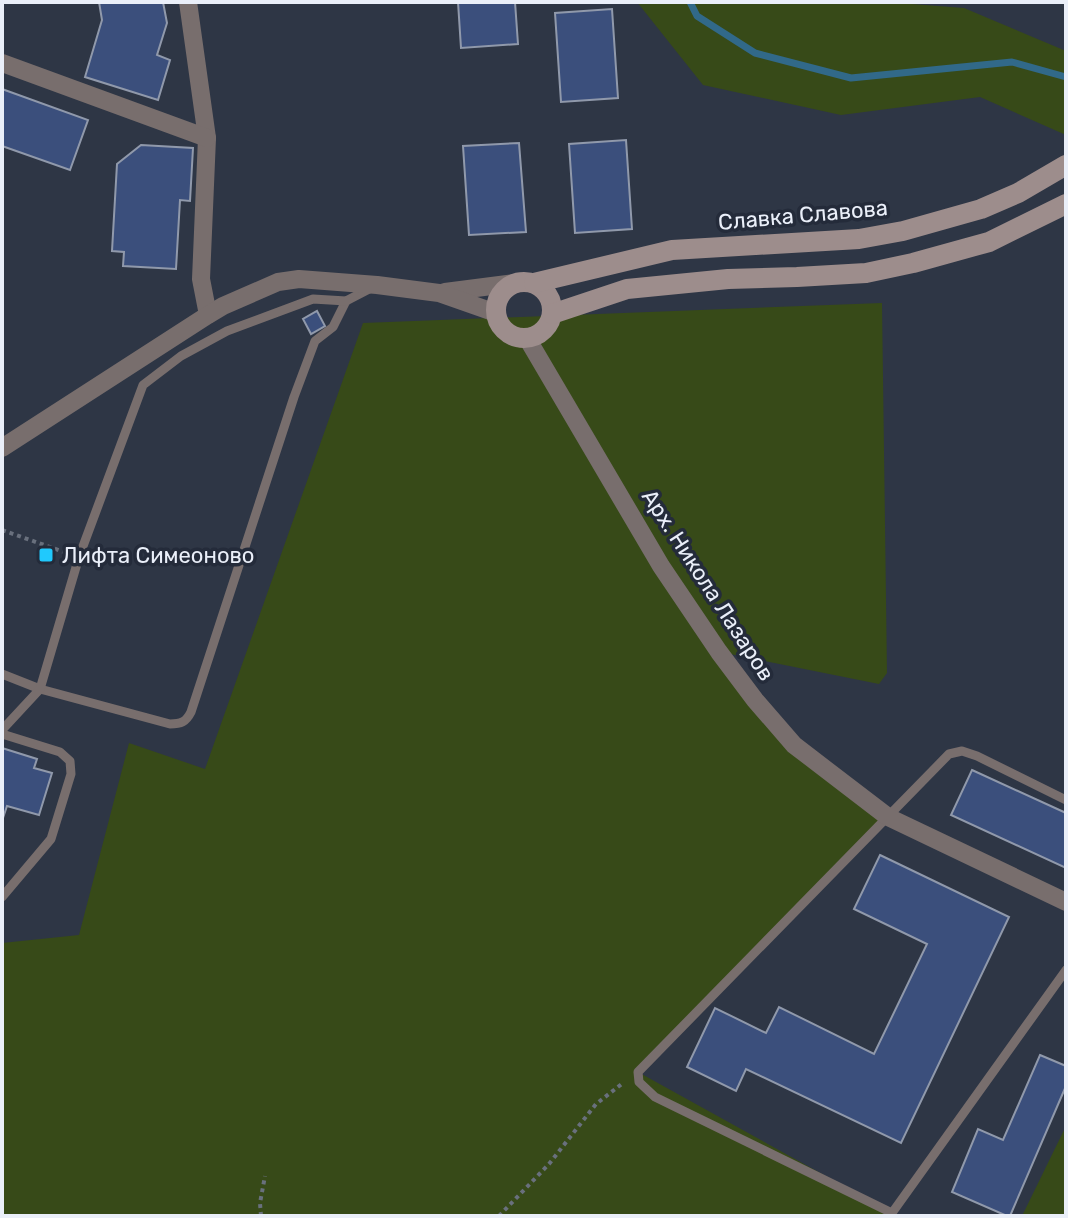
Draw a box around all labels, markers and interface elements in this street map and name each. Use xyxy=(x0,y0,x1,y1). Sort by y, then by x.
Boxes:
street label: Славка Славова xyxy=(717,194,889,236)
street label: Арх. Никола Лазаров xyxy=(636,484,780,686)
place label: Лифта Симеоново xyxy=(62,542,254,569)
marker: Лифта Симеоново xyxy=(37,546,55,564)

